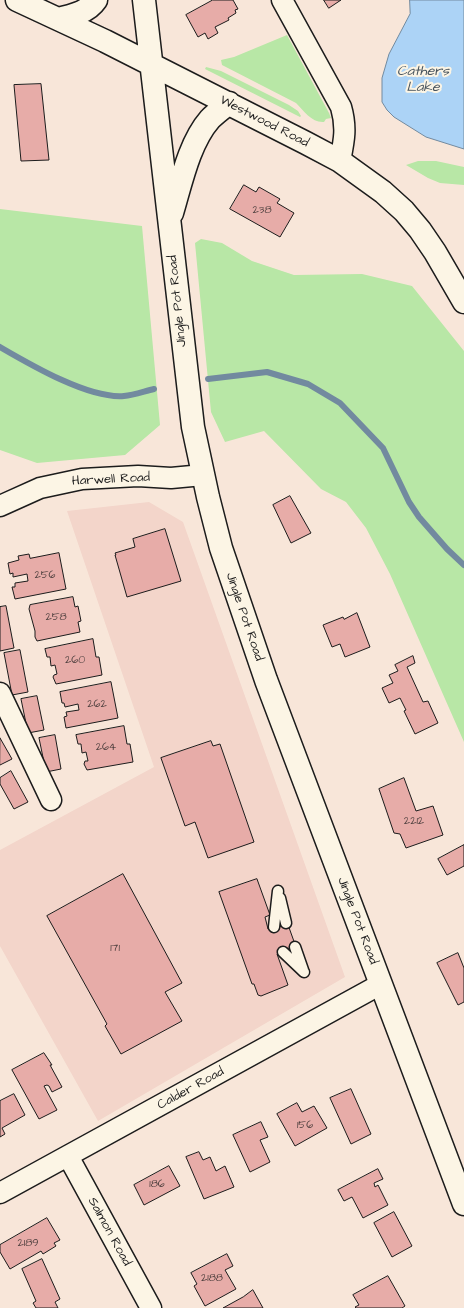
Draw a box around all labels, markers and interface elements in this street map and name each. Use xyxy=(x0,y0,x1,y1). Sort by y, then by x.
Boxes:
water label: Cathers Lake xyxy=(397,64,449,96)
street label: Westwood Road xyxy=(217,93,311,151)
house number: 238 xyxy=(252,204,272,218)
street label: Jingle Pot Road xyxy=(165,254,191,348)
street label: Harwell Road xyxy=(71,470,151,490)
house number: 256 xyxy=(35,569,55,583)
street label: Jingle Pot Road xyxy=(222,571,266,663)
house number: 258 xyxy=(45,611,67,625)
house number: 260 xyxy=(65,654,85,668)
house number: 262 xyxy=(87,698,107,712)
house number: 264 xyxy=(96,741,116,755)
house number: 2212 xyxy=(404,815,424,829)
street label: Jingle Pot Road xyxy=(333,875,381,967)
house number: 171 xyxy=(110,942,120,956)
street label: Calder Road xyxy=(155,1064,227,1114)
house number: 156 xyxy=(297,1119,313,1133)
house number: 186 xyxy=(149,1178,165,1192)
street label: Salmon Road xyxy=(84,1195,134,1269)
house number: 2189 xyxy=(17,1237,39,1251)
house number: 2188 xyxy=(201,1272,223,1286)

